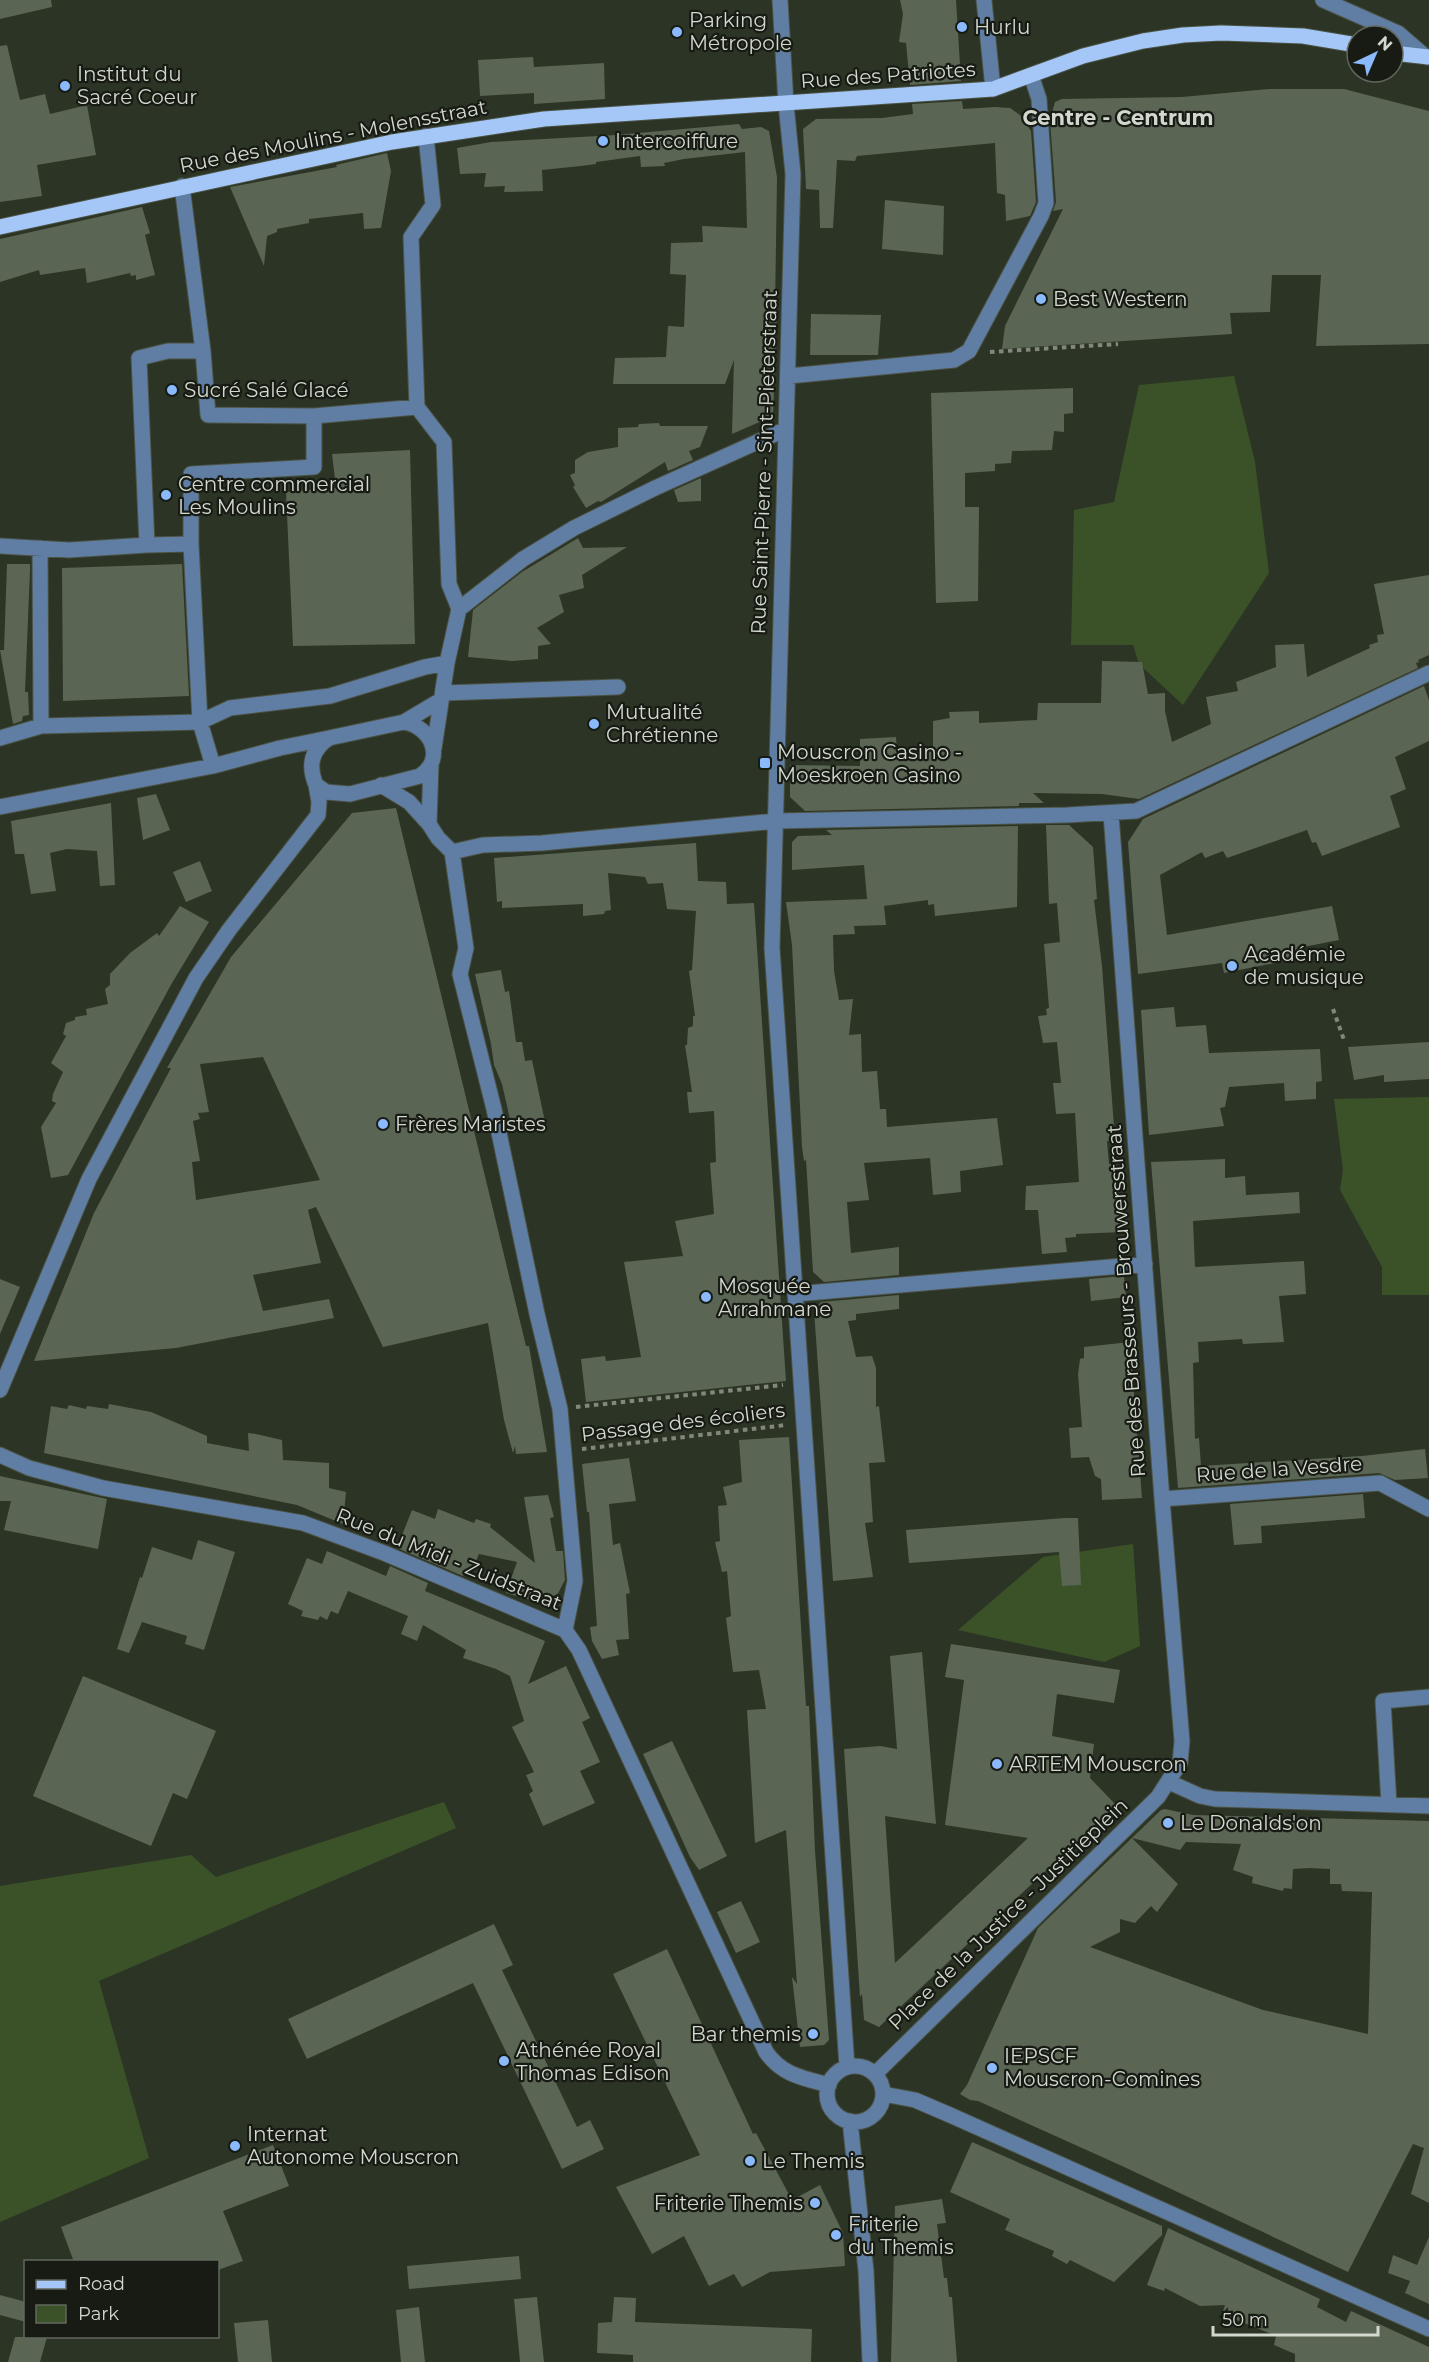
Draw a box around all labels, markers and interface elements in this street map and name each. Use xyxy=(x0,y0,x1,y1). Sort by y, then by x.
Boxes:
place label: Parking Métropole xyxy=(689,8,792,55)
place label: Hurlu xyxy=(974,15,1030,39)
marker: Hurlu xyxy=(955,20,969,34)
north arrow xyxy=(1345,24,1405,84)
marker: Parking Métropole xyxy=(670,25,684,39)
text: N xyxy=(1374,32,1396,55)
street label: Rue des Patriotes xyxy=(800,57,976,93)
place label: Institut du Sacré Coeur xyxy=(77,62,197,109)
marker: Institut du Sacré Coeur xyxy=(58,79,72,93)
street label: Rue des Moulins - Molensstraat xyxy=(177,94,489,178)
district label: Centre - Centrum xyxy=(1022,105,1214,130)
place label: Intercoiffure xyxy=(615,129,738,153)
marker: Intercoiffure xyxy=(596,134,610,148)
place label: Best Western xyxy=(1053,287,1187,311)
street label: Rue Saint-Pierre - Sint-Pieterstraat xyxy=(746,289,782,635)
marker: Best Western xyxy=(1034,292,1048,306)
place label: Sucré Salé Glacé xyxy=(184,378,349,402)
marker: Sucré Salé Glacé xyxy=(165,383,179,397)
place label: Centre commercial Les Moulins xyxy=(178,472,370,519)
marker: Centre commercial Les Moulins xyxy=(159,488,173,502)
place label: Mutualité Chrétienne xyxy=(606,700,718,747)
marker: Mutualité Chrétienne xyxy=(587,717,601,731)
place label: Mouscron Casino - Moeskroen Casino xyxy=(777,740,962,787)
marker: Mouscron Casino - Moeskroen Casino xyxy=(758,756,772,770)
place label: Académie de musique xyxy=(1244,942,1364,989)
marker: Académie de musique xyxy=(1225,959,1239,973)
place label: Frères Maristes xyxy=(395,1112,546,1136)
marker: Frères Maristes xyxy=(376,1117,390,1131)
street label: Rue des Brasseurs - Brouwersstraat xyxy=(1102,1124,1150,1478)
place label: Mosquée Arrahmane xyxy=(718,1274,831,1321)
marker: Mosquée Arrahmane xyxy=(699,1290,713,1304)
street label: Passage des écoliers xyxy=(580,1398,786,1446)
street label: Rue de la Vesdre xyxy=(1195,1451,1363,1487)
street label: Rue du Midi - Zuidstraat xyxy=(333,1503,565,1615)
place label: ARTEM Mouscron xyxy=(1009,1752,1187,1776)
marker: ARTEM Mouscron xyxy=(990,1757,1004,1771)
street label: Place de la Justice - Justitieplein xyxy=(883,1793,1133,2035)
place label: Le Donalds'on xyxy=(1180,1811,1322,1835)
marker: Le Donalds'on xyxy=(1161,1816,1175,1830)
place label: Bar themis xyxy=(691,2022,801,2046)
marker: Bar themis xyxy=(806,2027,820,2041)
place label: Athénée Royal Thomas Edison xyxy=(516,2038,670,2085)
place label: IEPSCF Mouscron-Comines xyxy=(1004,2044,1200,2091)
marker: Athénée Royal Thomas Edison xyxy=(497,2054,511,2068)
marker: IEPSCF Mouscron-Comines xyxy=(985,2061,999,2075)
place label: Internat Autonome Mouscron xyxy=(247,2122,459,2169)
marker: Internat Autonome Mouscron xyxy=(228,2139,242,2153)
place label: Le Themis xyxy=(762,2149,865,2173)
marker: Le Themis xyxy=(743,2154,757,2168)
place label: Friterie Themis xyxy=(654,2191,803,2215)
marker: Friterie Themis xyxy=(808,2196,822,2210)
place label: Friterie du Themis xyxy=(848,2212,954,2259)
marker: Friterie du Themis xyxy=(829,2228,843,2242)
legend xyxy=(24,2260,219,2338)
text: Road xyxy=(78,2273,125,2295)
scale bar xyxy=(1213,2299,1378,2337)
text: Park xyxy=(78,2303,119,2325)
text: 50 m xyxy=(1222,2309,1268,2331)

